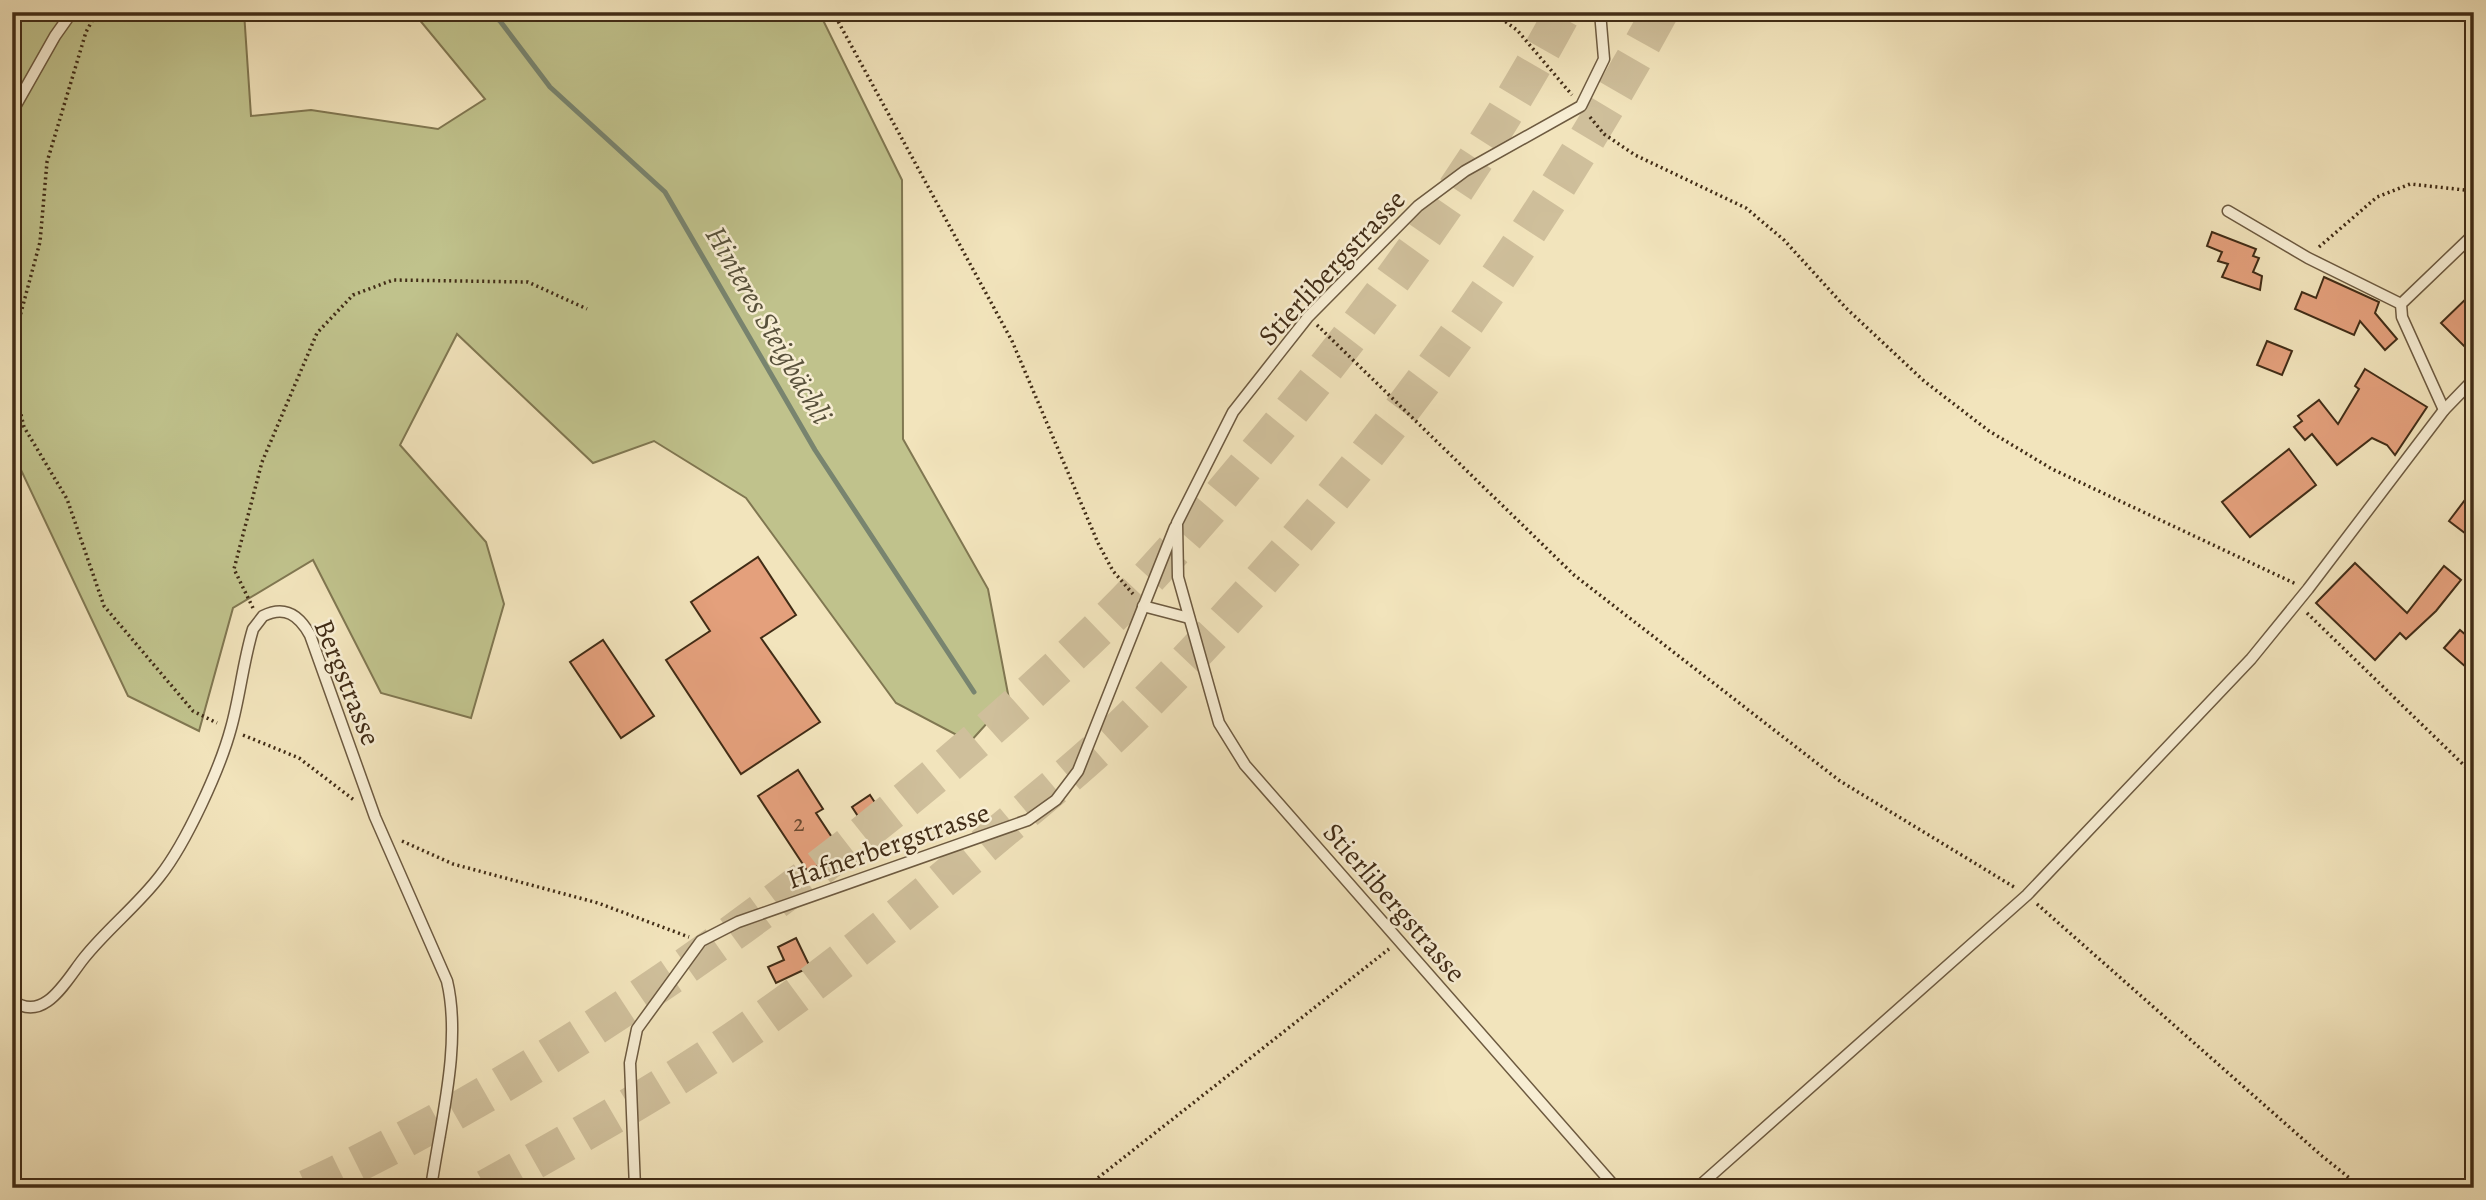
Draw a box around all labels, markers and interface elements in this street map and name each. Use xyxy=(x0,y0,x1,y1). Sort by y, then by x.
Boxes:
street label: Stierlibergstrasse xyxy=(1249,181,1414,354)
water label: Hinteres Steigbächli xyxy=(696,219,842,431)
street label: Bergstrasse xyxy=(305,614,390,751)
street label: Hafnerbergstrasse xyxy=(782,793,995,898)
house number: 2 xyxy=(793,807,805,839)
street label: Stierlibergstrasse xyxy=(1314,815,1474,991)

